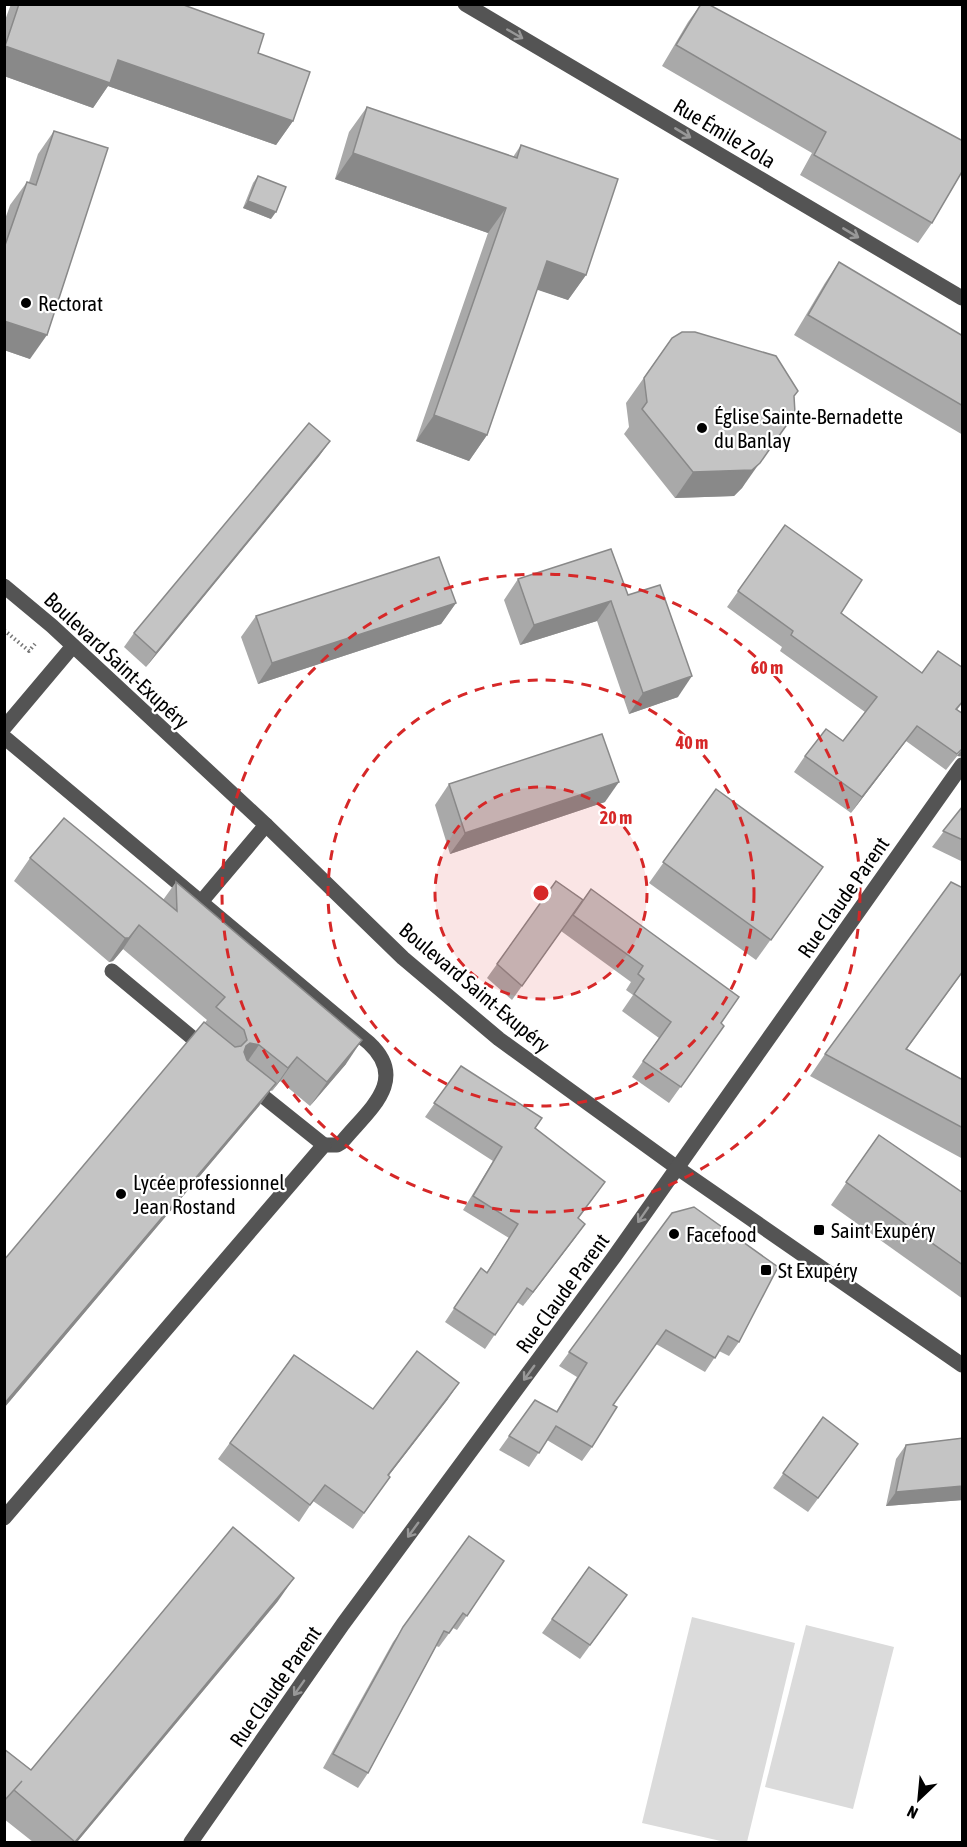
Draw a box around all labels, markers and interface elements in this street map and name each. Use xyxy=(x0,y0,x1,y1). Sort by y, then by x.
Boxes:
one-way arrow xyxy=(506,28,523,40)
street label: Rue Émile Zola xyxy=(670,93,780,173)
one-way arrow xyxy=(674,127,691,139)
one-way arrow xyxy=(842,227,859,239)
place label: Rectorat xyxy=(38,291,103,315)
marker: Rectorat xyxy=(19,296,33,310)
place label: Église Sainte-Bernadette du Banlay xyxy=(714,404,903,452)
marker: Église Sainte-Bernadette du Banlay xyxy=(695,421,709,435)
street label: Boulevard Saint-Exupéry xyxy=(40,587,194,733)
text: 60 m xyxy=(751,657,783,678)
text: 40 m xyxy=(675,732,708,753)
text: 20 m xyxy=(600,807,632,828)
street label: Rue Claude Parent xyxy=(792,832,894,962)
centre of rings xyxy=(531,883,551,903)
street label: Boulevard Saint-Exupéry xyxy=(395,917,555,1057)
place label: Lycée professionnel Jean Rostand xyxy=(133,1170,285,1218)
marker: Lycée professionnel Jean Rostand xyxy=(114,1187,128,1201)
one-way arrow xyxy=(637,1207,649,1223)
place label: Saint Exupéry xyxy=(831,1218,936,1242)
place label: Facefood xyxy=(686,1222,757,1246)
marker: Saint Exupéry xyxy=(812,1223,826,1237)
marker: Facefood xyxy=(667,1227,681,1241)
street label: Rue Claude Parent xyxy=(511,1229,613,1357)
place label: St Exupéry xyxy=(778,1258,858,1282)
marker: St Exupéry xyxy=(759,1263,773,1277)
one-way arrow xyxy=(523,1365,535,1381)
one-way arrow xyxy=(407,1522,419,1538)
street label: Rue Claude Parent xyxy=(224,1621,326,1751)
one-way arrow xyxy=(293,1680,305,1696)
north arrow xyxy=(889,1769,949,1829)
text: N xyxy=(904,1802,921,1823)

